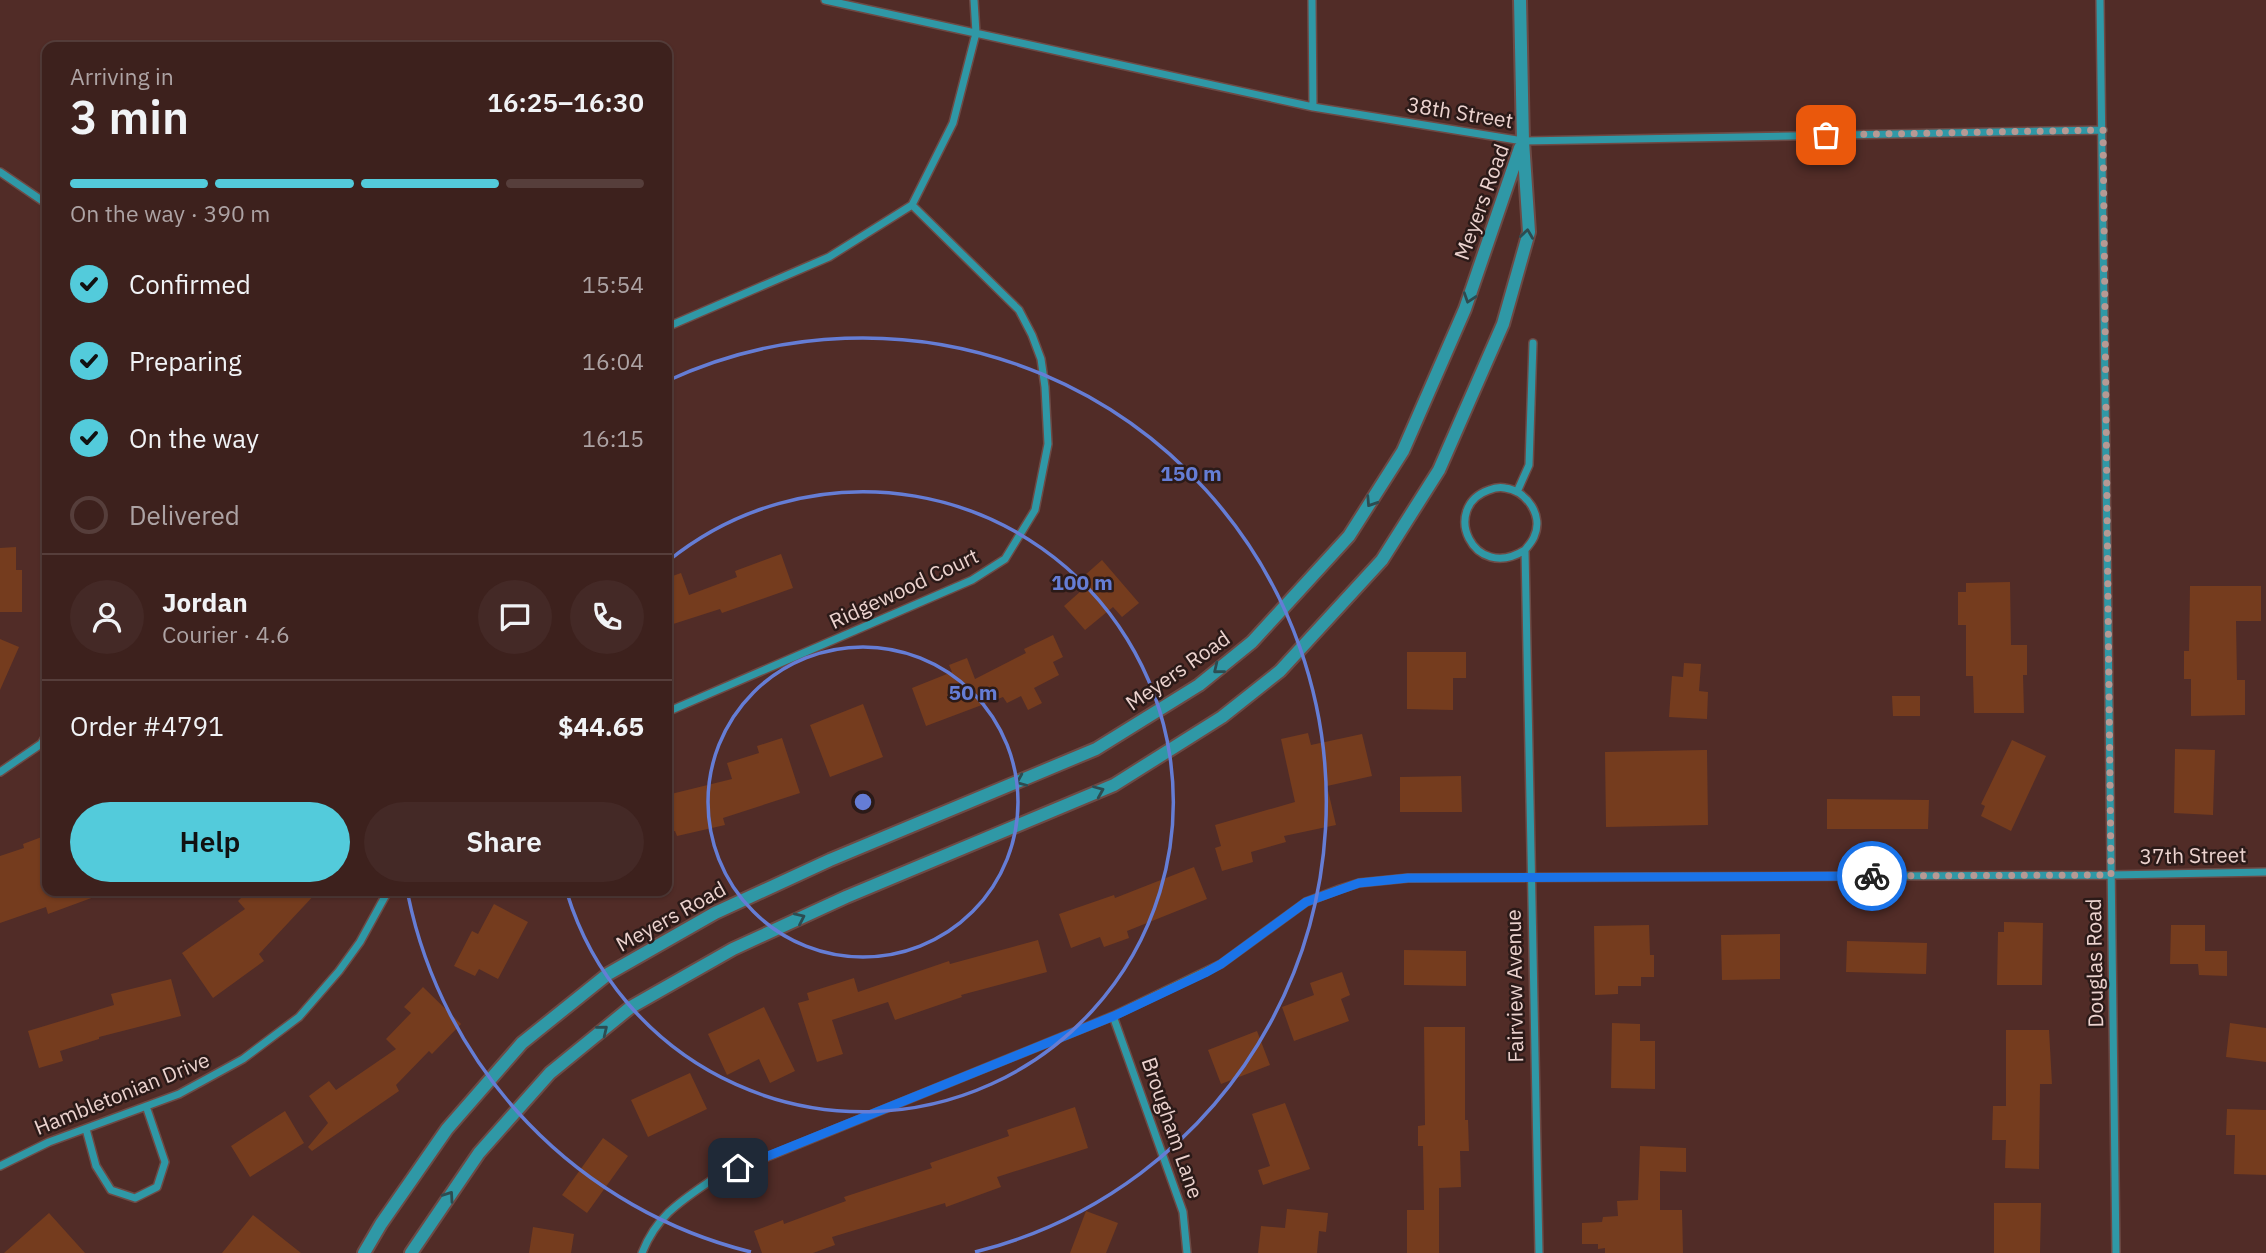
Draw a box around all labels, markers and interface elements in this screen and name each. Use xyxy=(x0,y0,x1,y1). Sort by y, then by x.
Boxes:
text: Arriving in xyxy=(70,61,174,91)
text: 16:25–16:30 xyxy=(487,85,644,119)
text: 3 min xyxy=(70,87,189,147)
street label: 38th Street xyxy=(1405,90,1515,134)
pin xyxy=(1796,105,1856,165)
icon: bag xyxy=(1807,116,1845,154)
street label: Meyers Road xyxy=(1447,140,1515,264)
text: On the way · 390 m xyxy=(70,198,270,228)
one-way arrow xyxy=(1519,228,1534,240)
icon: check xyxy=(70,265,108,303)
text: Confirmed xyxy=(129,267,251,301)
text: 15:54 xyxy=(582,269,644,299)
one-way arrow xyxy=(1463,291,1477,304)
icon: check xyxy=(70,342,108,380)
text: Preparing xyxy=(129,344,242,378)
text: 16:04 xyxy=(582,346,644,376)
icon: check xyxy=(70,419,108,457)
text: On the way xyxy=(129,421,259,455)
text: 16:15 xyxy=(582,423,644,453)
text: 150 m xyxy=(1160,459,1222,487)
one-way arrow xyxy=(1366,495,1379,508)
text: Delivered xyxy=(129,498,240,532)
street label: Ridgewood Court xyxy=(824,541,983,635)
text: 100 m xyxy=(1051,568,1113,596)
button: person xyxy=(70,580,144,654)
button: chat xyxy=(478,580,552,654)
button: phone xyxy=(570,580,644,654)
text: Jordan xyxy=(162,585,248,619)
text: Courier · 4.6 xyxy=(162,619,290,649)
street label: Meyers Road xyxy=(1120,624,1235,717)
one-way arrow xyxy=(1213,661,1225,674)
text: 50 m xyxy=(949,678,997,706)
text: Order #4791 xyxy=(70,709,224,743)
text: $44.65 xyxy=(558,709,644,743)
one-way arrow xyxy=(1015,773,1028,787)
one-way arrow xyxy=(1093,786,1105,800)
centre of rings xyxy=(851,790,875,814)
button: Help xyxy=(70,802,350,882)
button: Share xyxy=(364,802,644,882)
street label: 37th Street xyxy=(2139,840,2247,870)
courier xyxy=(1837,841,1907,911)
icon: bike xyxy=(1853,857,1891,895)
street label: Meyers Road xyxy=(611,874,730,958)
street label: Douglas Road xyxy=(2079,898,2109,1028)
street label: Fairview Avenue xyxy=(1499,909,1529,1063)
one-way arrow xyxy=(793,912,805,926)
one-way arrow xyxy=(595,1026,607,1039)
street label: Hambletonian Drive xyxy=(30,1045,214,1141)
street label: Brougham Lane xyxy=(1136,1053,1210,1202)
pin xyxy=(708,1138,768,1198)
icon: home xyxy=(719,1149,757,1187)
one-way arrow xyxy=(441,1191,454,1204)

